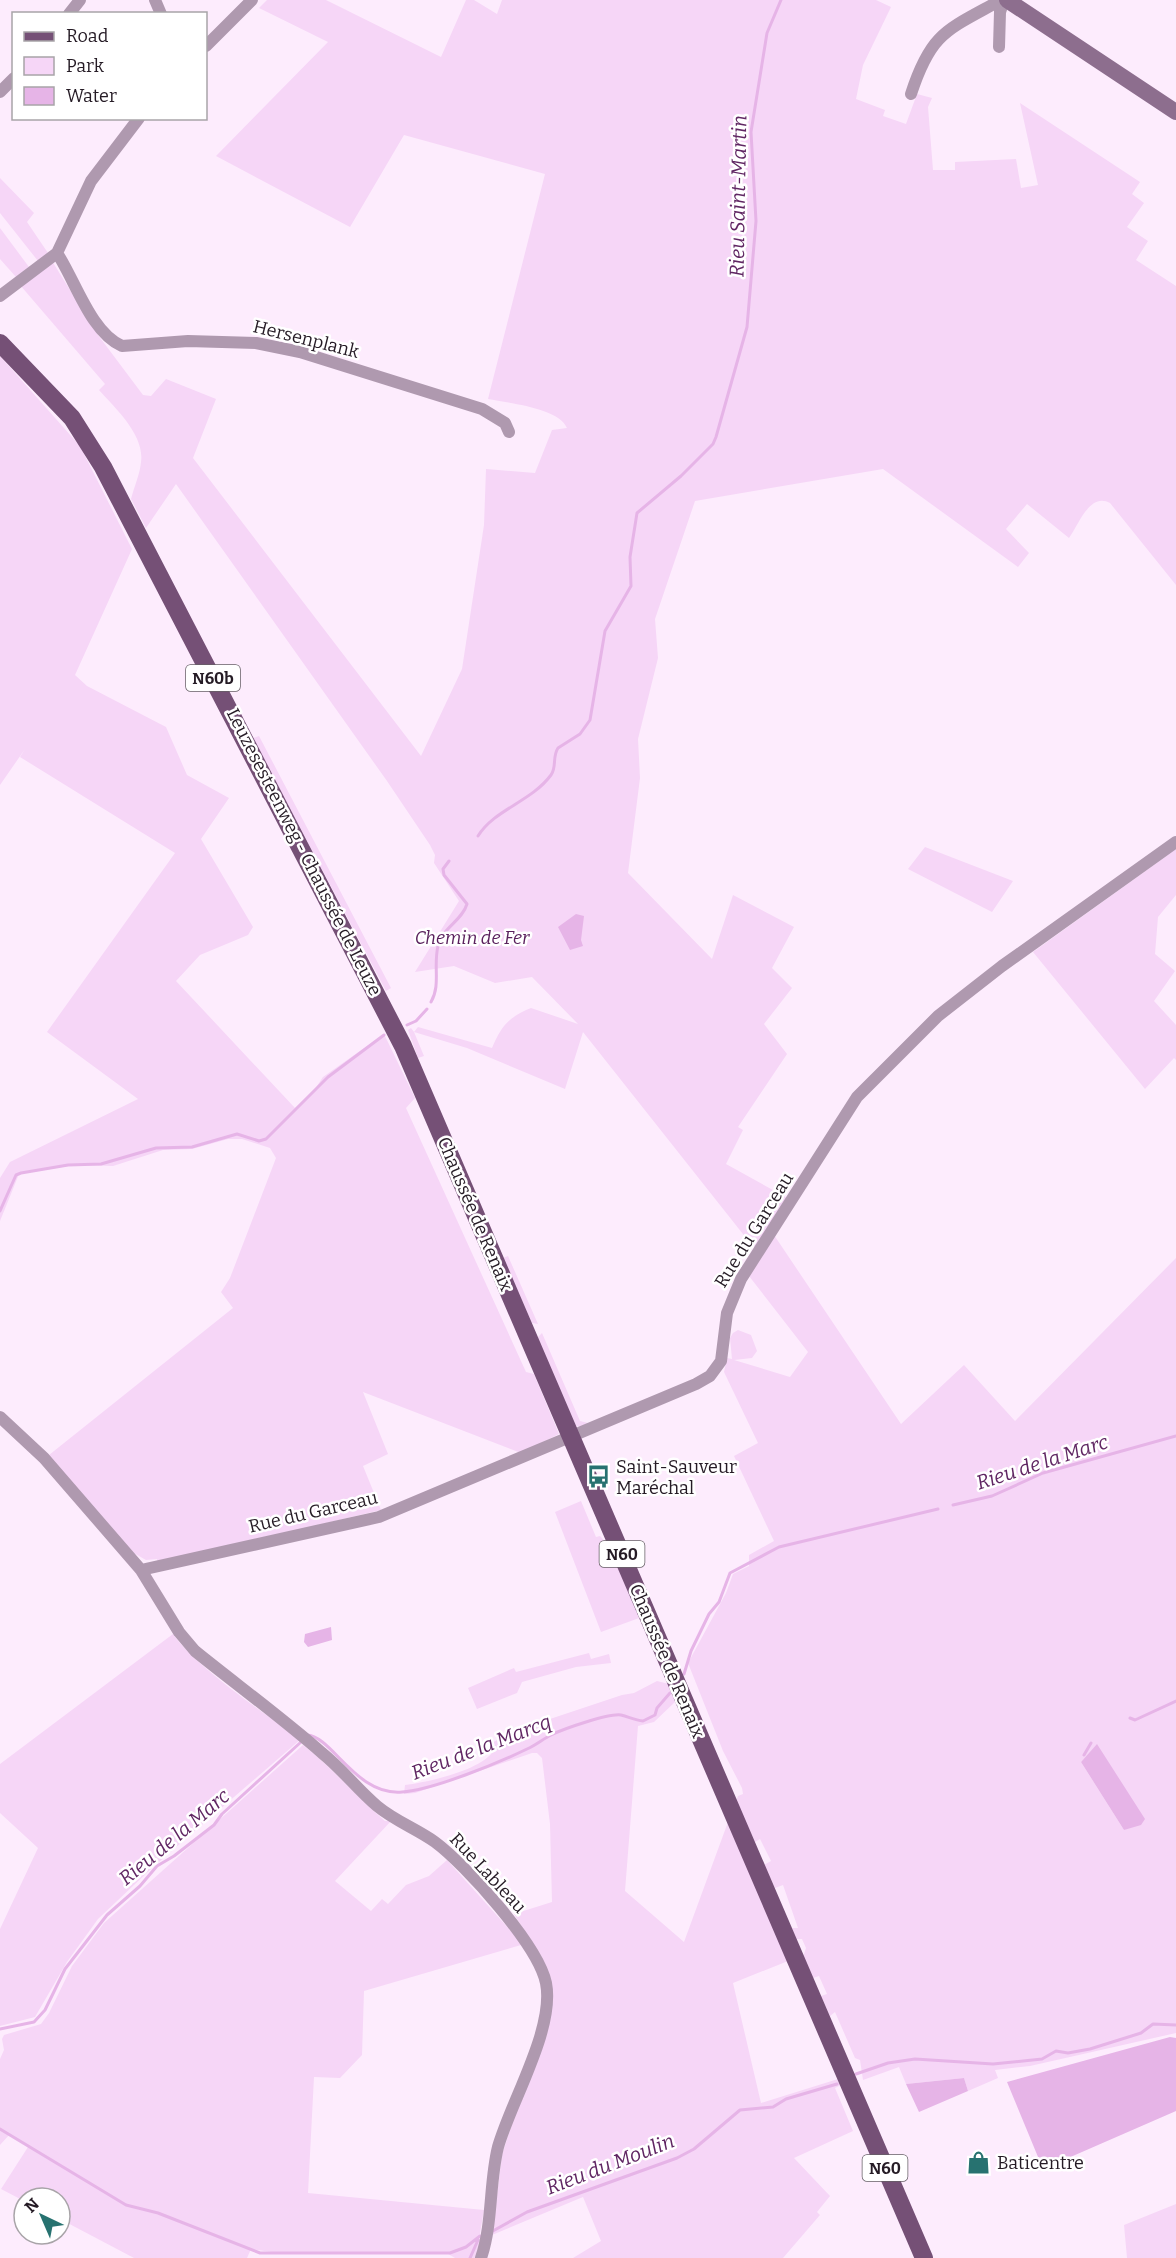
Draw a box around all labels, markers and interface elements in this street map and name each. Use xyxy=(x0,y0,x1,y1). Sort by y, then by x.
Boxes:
legend xyxy=(12,12,207,120)
text: Road xyxy=(66,25,109,47)
text: Park xyxy=(66,55,105,77)
text: Water xyxy=(66,85,117,107)
water label: Rieu Saint-Martin xyxy=(725,115,751,277)
street label: Hersenplank xyxy=(251,315,362,363)
road number: N60b xyxy=(186,665,240,691)
street label: Leuzesesteenweg - Chaussée de Leuze xyxy=(222,705,386,999)
park label: Chemin de Fer xyxy=(415,927,530,949)
street label: Chaussée de Renaix xyxy=(433,1134,517,1294)
street label: Rue du Garceau xyxy=(710,1168,798,1292)
water label: Rieu de la Marc xyxy=(973,1429,1111,1495)
place label: Saint-Sauveur Maréchal xyxy=(616,1456,737,1499)
bus stop icon: Saint-Sauveur Maréchal xyxy=(585,1464,611,1490)
street label: Rue du Garceau xyxy=(246,1486,380,1538)
road number: N60 xyxy=(600,1541,644,1567)
street label: Chaussée de Renaix xyxy=(625,1581,709,1741)
water label: Rieu de la Marcq xyxy=(408,1709,554,1785)
water label: Rieu de la Marc xyxy=(114,1784,234,1890)
street label: Rue Lableau xyxy=(445,1828,531,1918)
water label: Rieu du Moulin xyxy=(543,2129,677,2199)
shop icon: Baticentre xyxy=(966,2150,992,2176)
place label: Baticentre xyxy=(997,2152,1084,2174)
road number: N60 xyxy=(862,2155,908,2181)
north arrow xyxy=(12,2186,72,2246)
text: N xyxy=(21,2194,43,2217)

